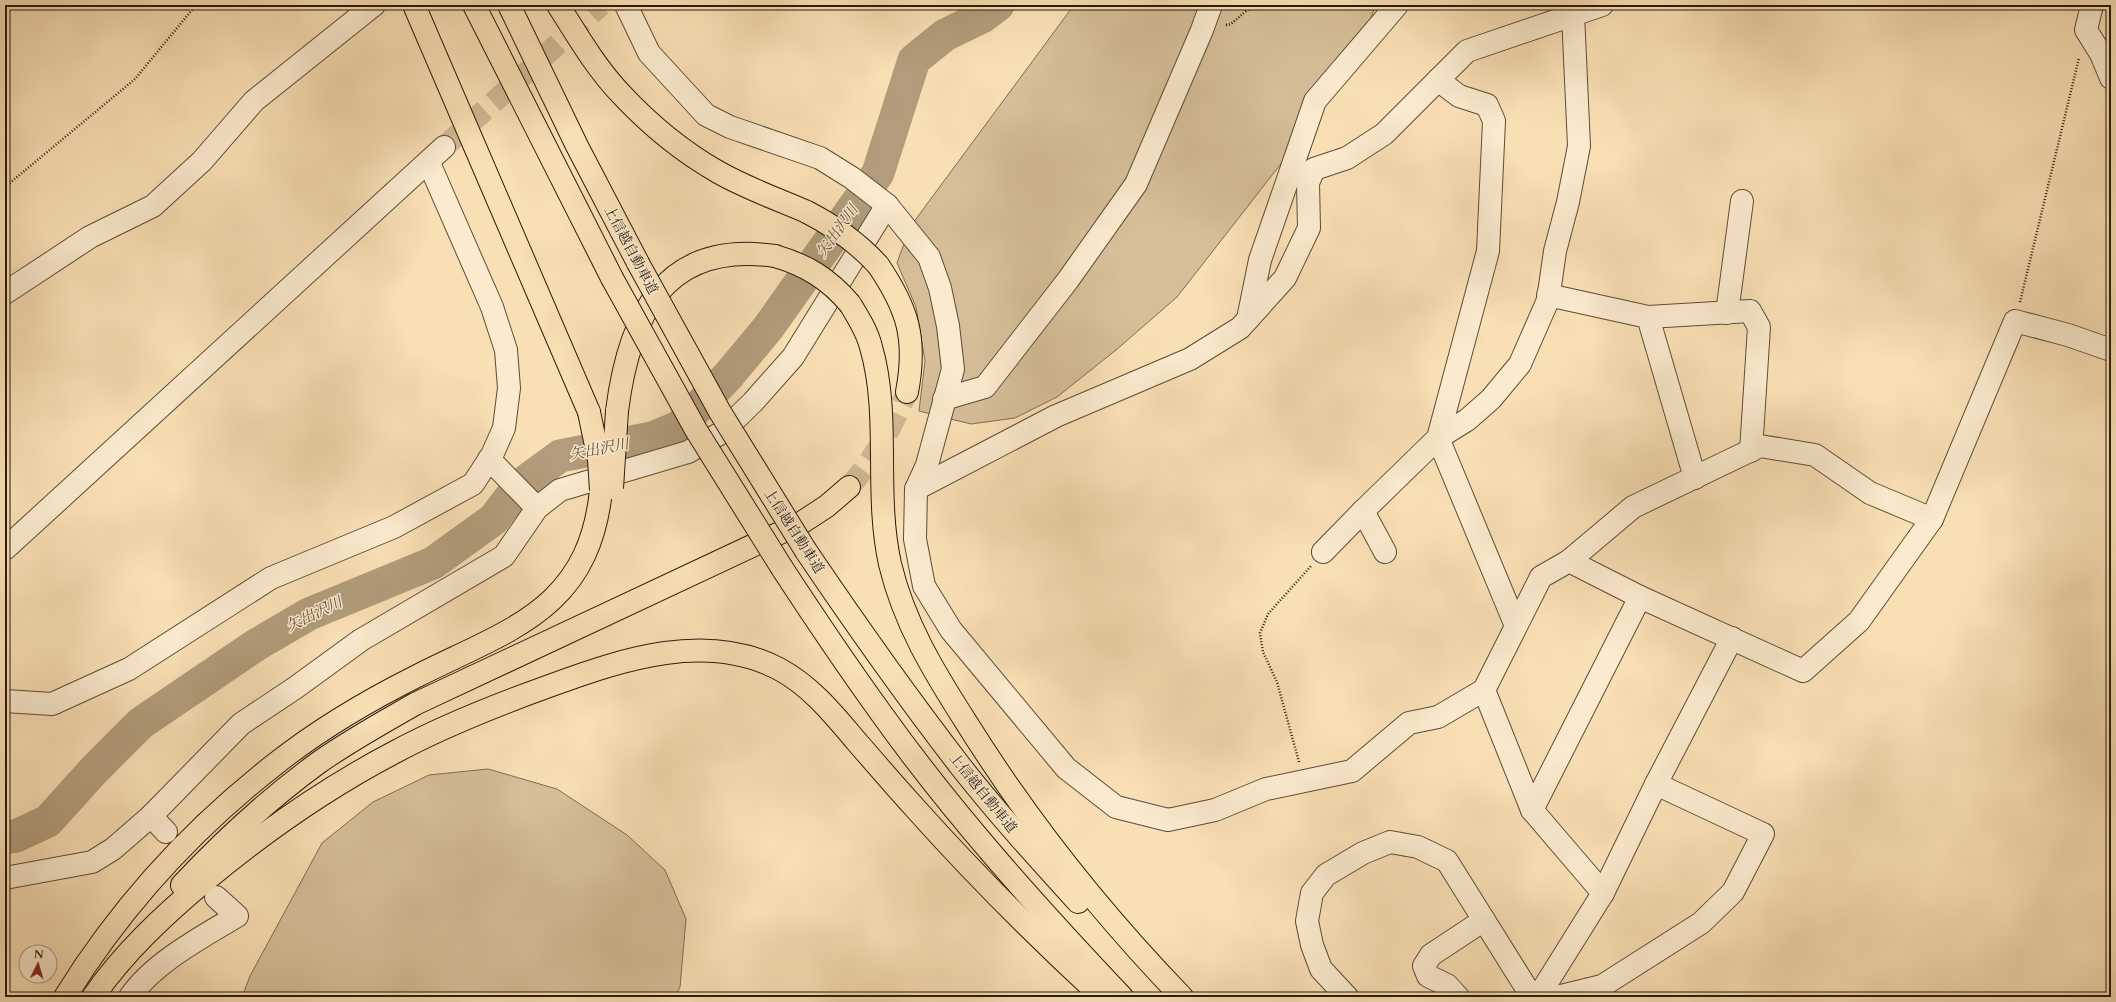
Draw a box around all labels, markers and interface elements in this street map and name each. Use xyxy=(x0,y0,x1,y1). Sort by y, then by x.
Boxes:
water label: 矢出沢川 xyxy=(811,199,864,261)
street label: 上信越自動車道 xyxy=(600,202,662,298)
water label: 矢出沢川 xyxy=(568,433,632,465)
street label: 上信越自動車道 xyxy=(759,485,829,577)
water label: 矢出沢川 xyxy=(283,591,347,636)
street label: 上信越自動車道 xyxy=(945,749,1021,837)
north arrow xyxy=(18,944,58,984)
text: N xyxy=(33,947,45,962)

